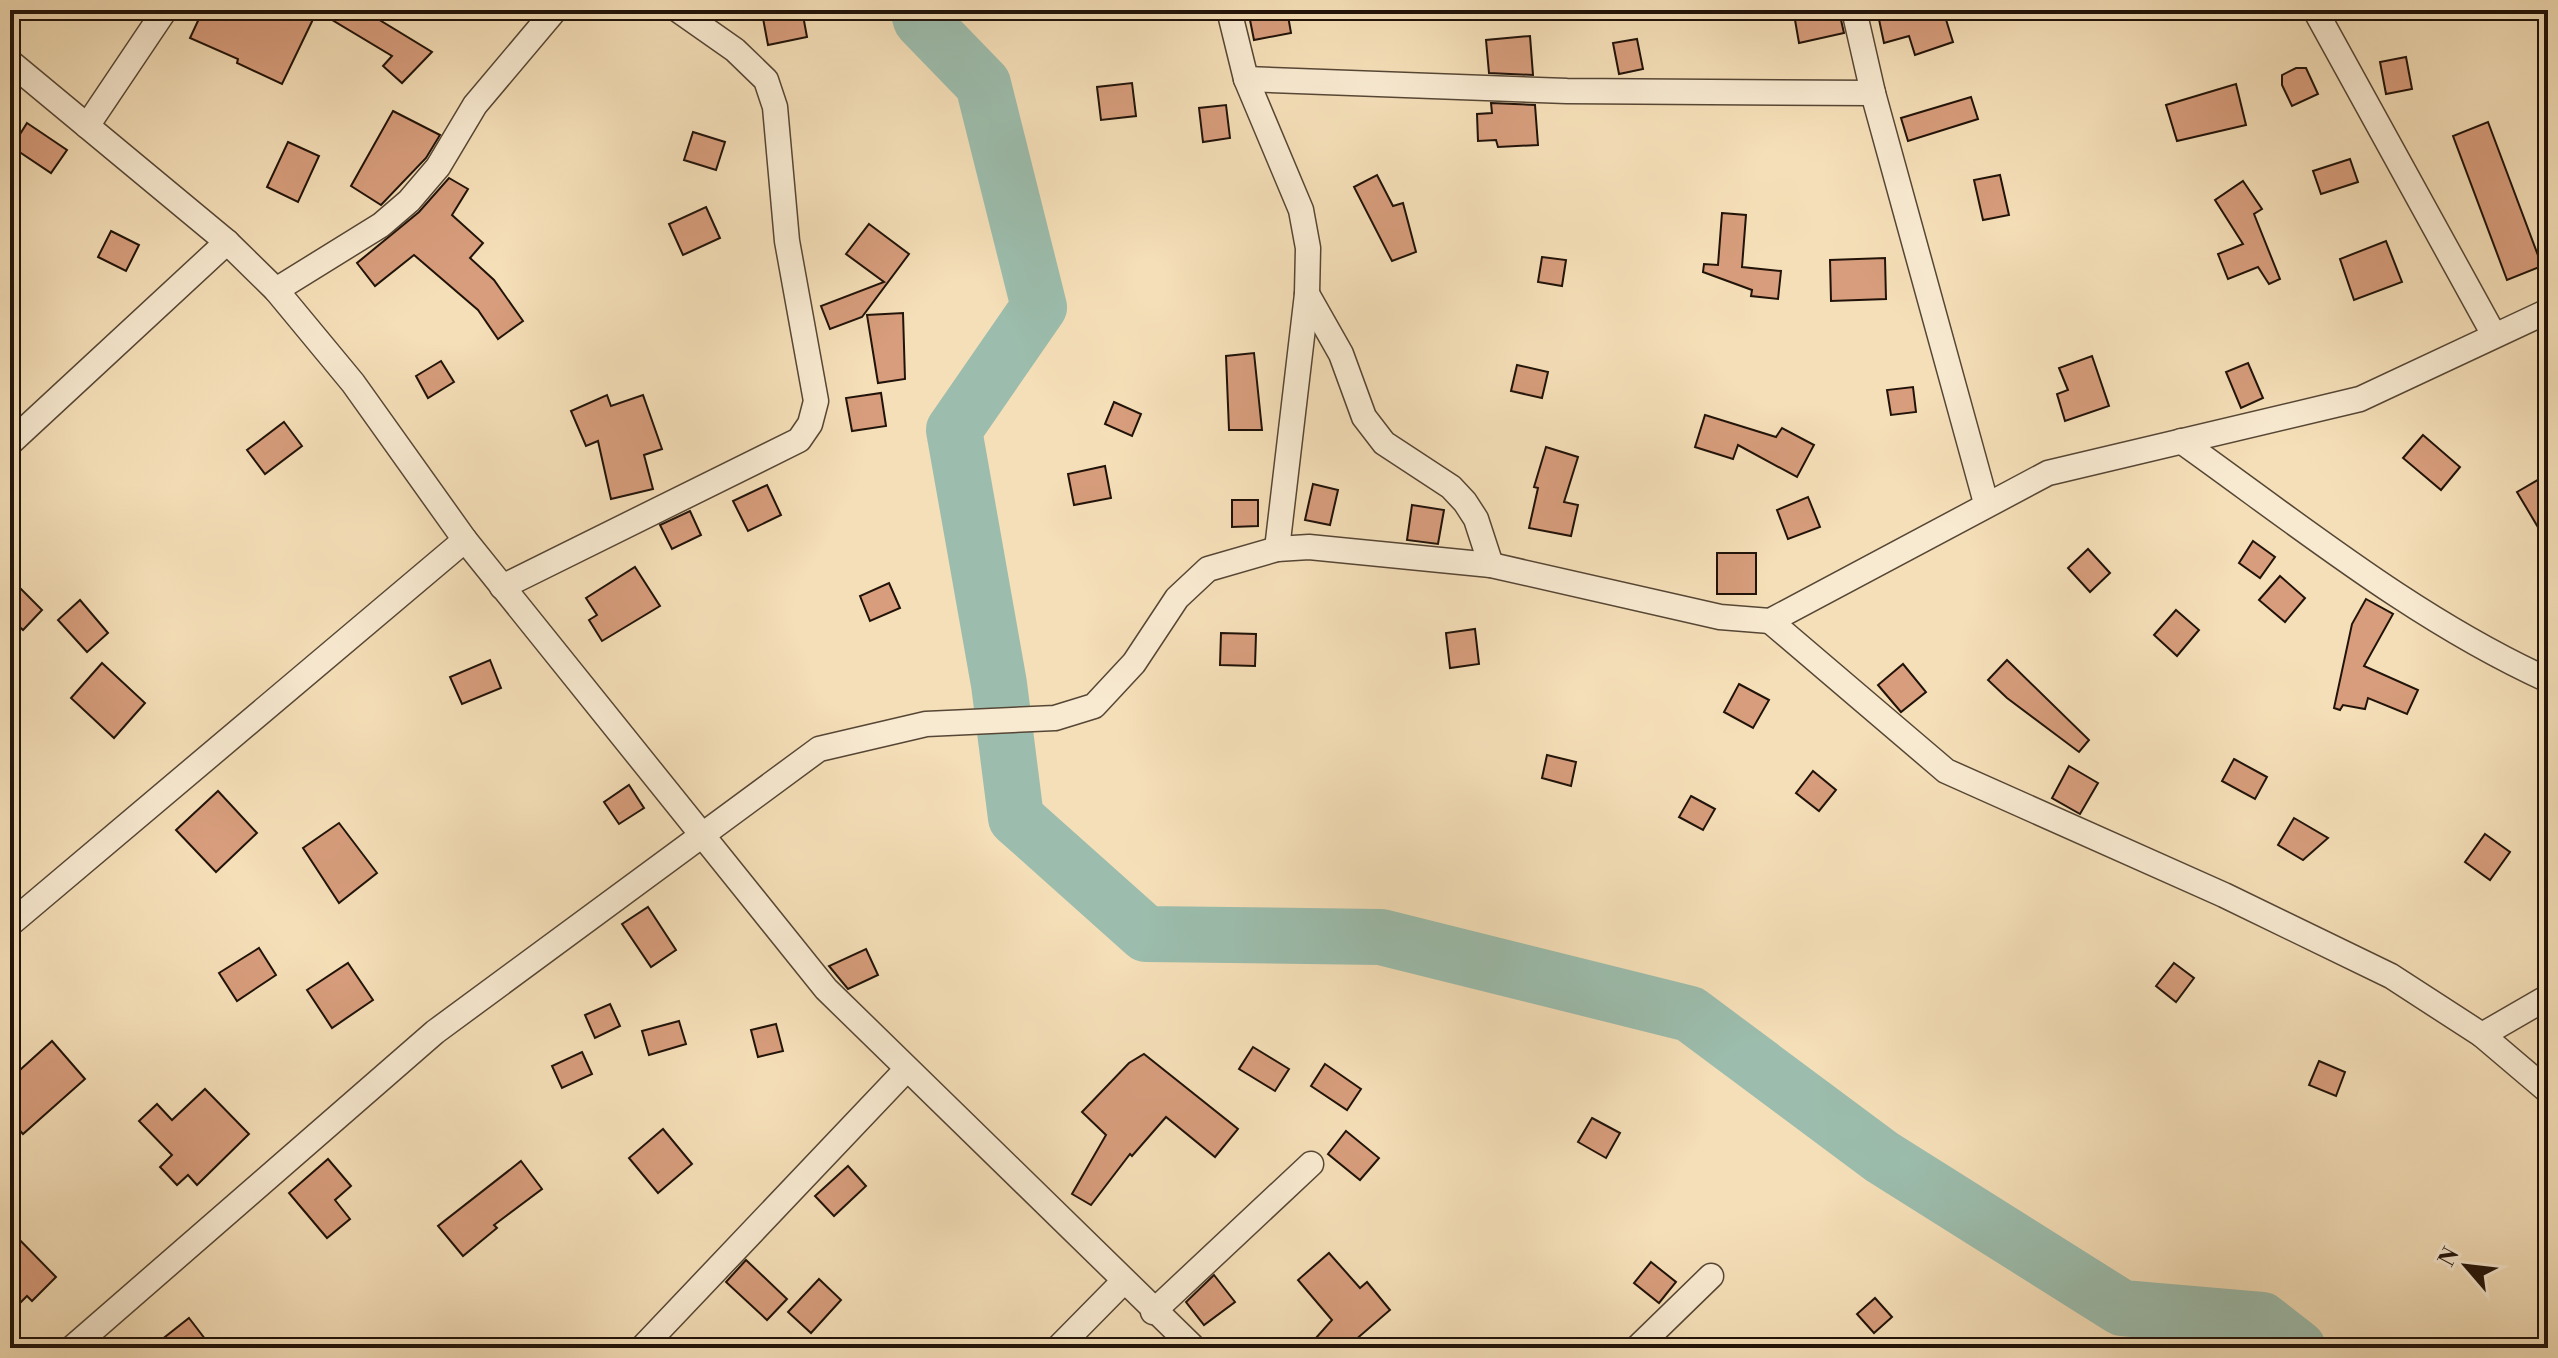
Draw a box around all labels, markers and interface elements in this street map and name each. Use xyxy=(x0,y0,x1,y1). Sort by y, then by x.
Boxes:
north arrow xyxy=(2426,1226,2506,1306)
text: N xyxy=(2434,1243,2466,1271)

